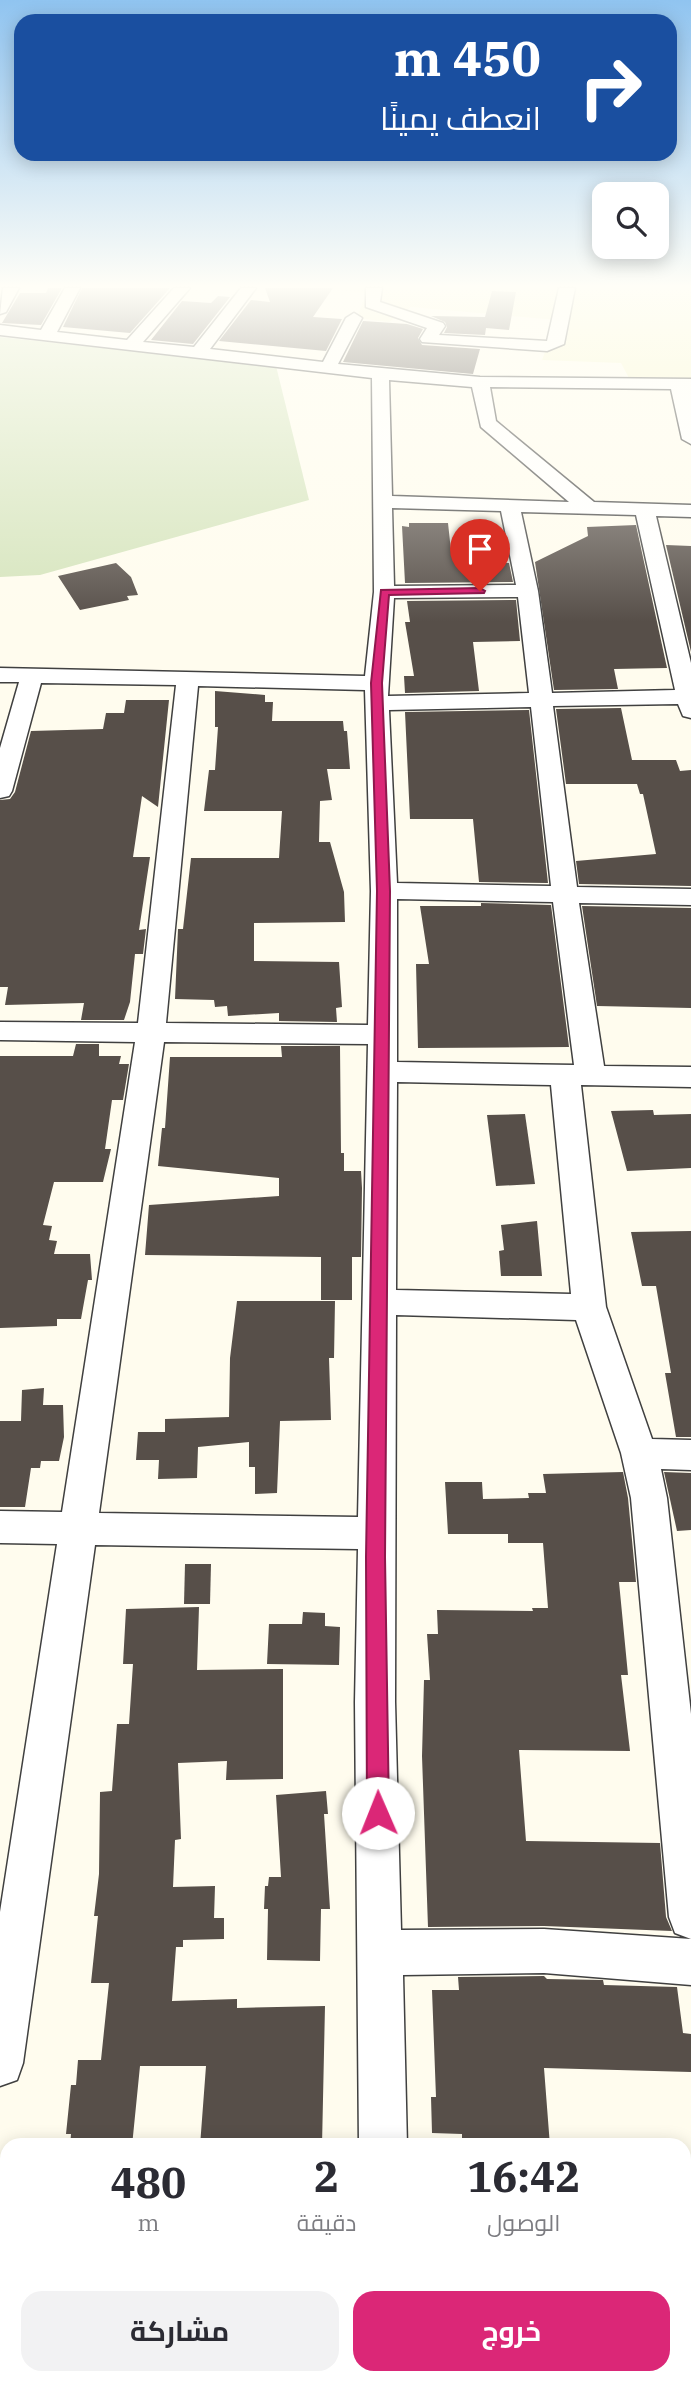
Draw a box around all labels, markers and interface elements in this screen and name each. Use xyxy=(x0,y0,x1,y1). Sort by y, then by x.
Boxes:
text: 450 m xyxy=(394,26,541,89)
icon: right xyxy=(565,42,656,133)
text: انعطف يمينًا xyxy=(380,97,541,139)
map controls xyxy=(592,182,669,259)
button: search xyxy=(592,182,669,259)
pin xyxy=(450,519,510,591)
icon: arrive xyxy=(461,530,499,568)
position arrow xyxy=(341,1776,415,1850)
text: 2 xyxy=(314,2149,339,2204)
text: 16:42 xyxy=(467,2149,581,2204)
text: 480 xyxy=(111,2155,186,2210)
text: m xyxy=(137,2207,159,2237)
text: دقيقة xyxy=(297,2207,356,2237)
text: الوصول xyxy=(487,2207,560,2237)
button: مشاركة xyxy=(21,2291,339,2371)
button: خروج xyxy=(353,2291,670,2371)

